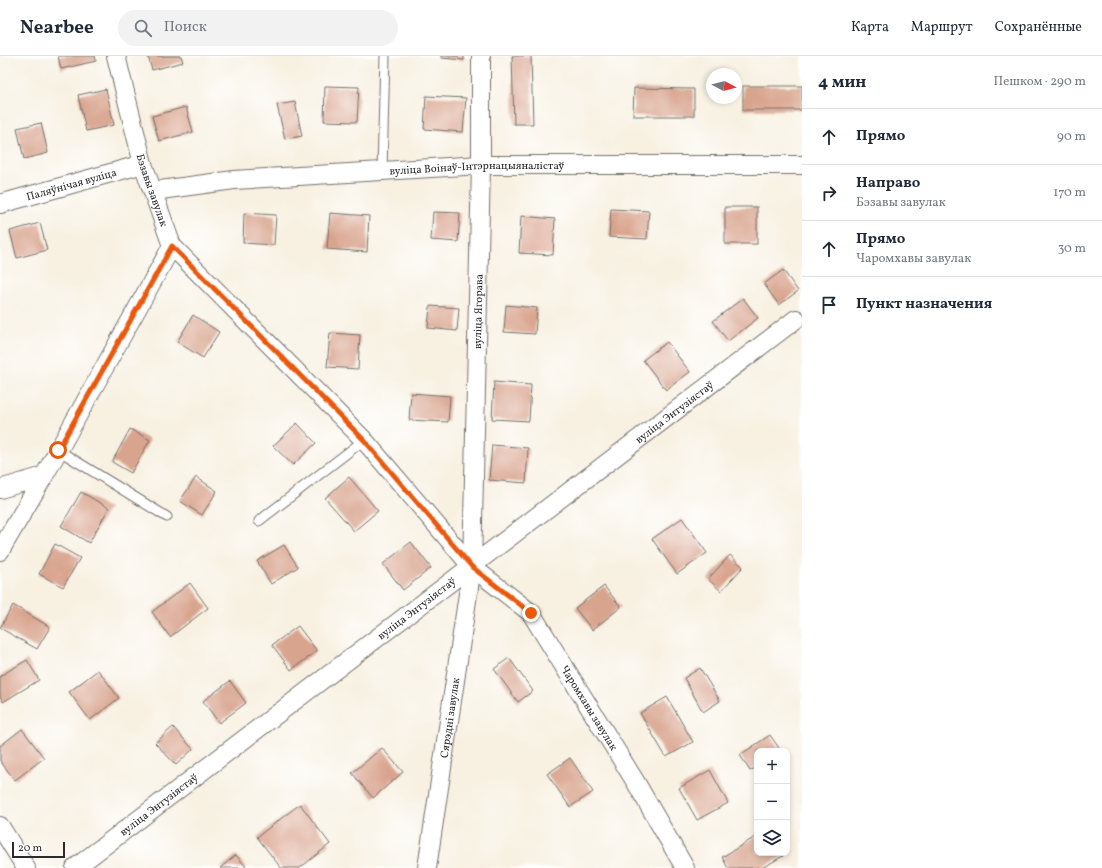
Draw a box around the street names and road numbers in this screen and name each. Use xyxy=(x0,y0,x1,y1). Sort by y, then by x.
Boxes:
street label: Бэзавы завулак xyxy=(132,153,171,229)
street label: вуліца Воінаў-Інтэрнацыяналістаў xyxy=(389,159,564,180)
street label: Паляўнічая вуліца xyxy=(25,166,119,205)
street label: вуліца Ягорава xyxy=(471,273,488,349)
street label: вуліца Энтузіястаў xyxy=(633,378,717,448)
street label: вуліца Энтузіястаў xyxy=(375,575,459,644)
street label: Чаромхавы завулак xyxy=(556,663,620,754)
street label: Сярэдні завулак xyxy=(438,677,464,759)
street label: вуліца Энтузіястаў xyxy=(117,771,202,840)

